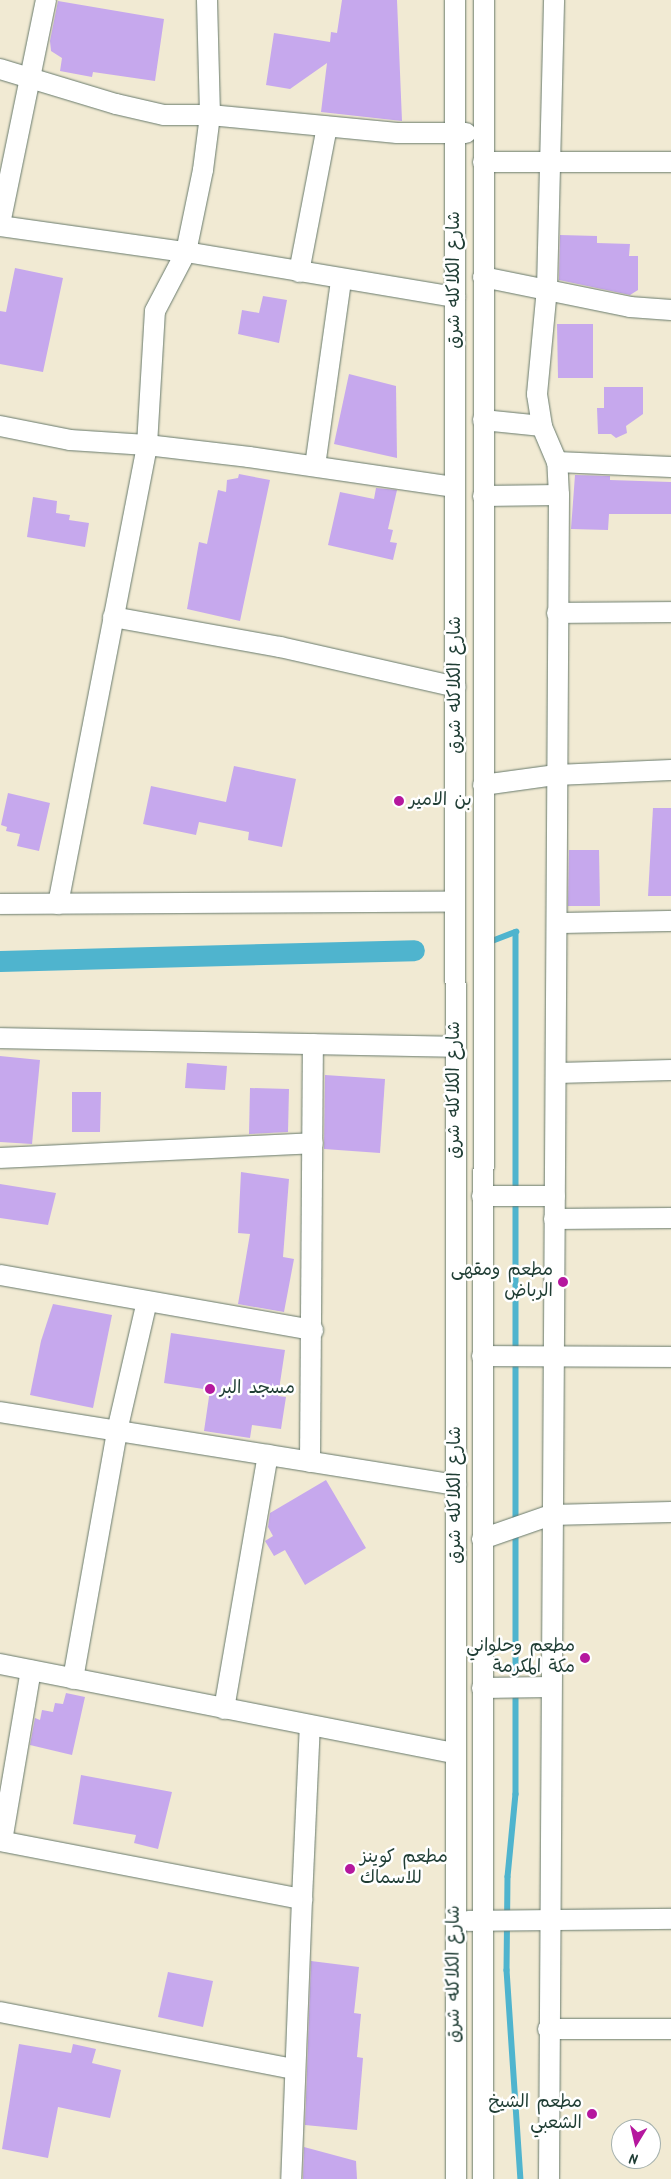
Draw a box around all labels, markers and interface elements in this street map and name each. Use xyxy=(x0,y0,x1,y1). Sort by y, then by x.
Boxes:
street label: شارع الكلاكله شرق xyxy=(444,211,466,349)
street label: شارع الكلاكله شرق xyxy=(445,616,467,754)
place label: بن الامير xyxy=(409,790,472,812)
marker: بن الامير xyxy=(393,795,405,807)
street label: شارع الكلاكله شرق xyxy=(444,1021,466,1159)
place label: مطعم ومقهى الرباض xyxy=(451,1261,553,1304)
marker: مطعم ومقهى الرباض xyxy=(557,1276,569,1288)
place label: مسجد البر xyxy=(220,1378,295,1400)
marker: مسجد البر xyxy=(204,1383,216,1395)
street label: شارع الكلاكله شرق xyxy=(445,1426,467,1564)
place label: مطعم وحلواني مكة المكرمة xyxy=(466,1637,575,1680)
marker: مطعم وحلواني مكة المكرمة xyxy=(579,1652,591,1664)
place label: مطعم كوينز للاسماك xyxy=(360,1848,448,1890)
marker: مطعم كوينز للاسماك xyxy=(344,1863,356,1875)
street label: شارع الكلاكله شرق xyxy=(444,1905,466,2043)
place label: مطعم الشيخ الشعبي xyxy=(488,2093,582,2136)
marker: مطعم الشيخ الشعبي xyxy=(586,2108,598,2120)
north arrow xyxy=(611,2119,661,2169)
text: N xyxy=(628,2146,640,2169)

